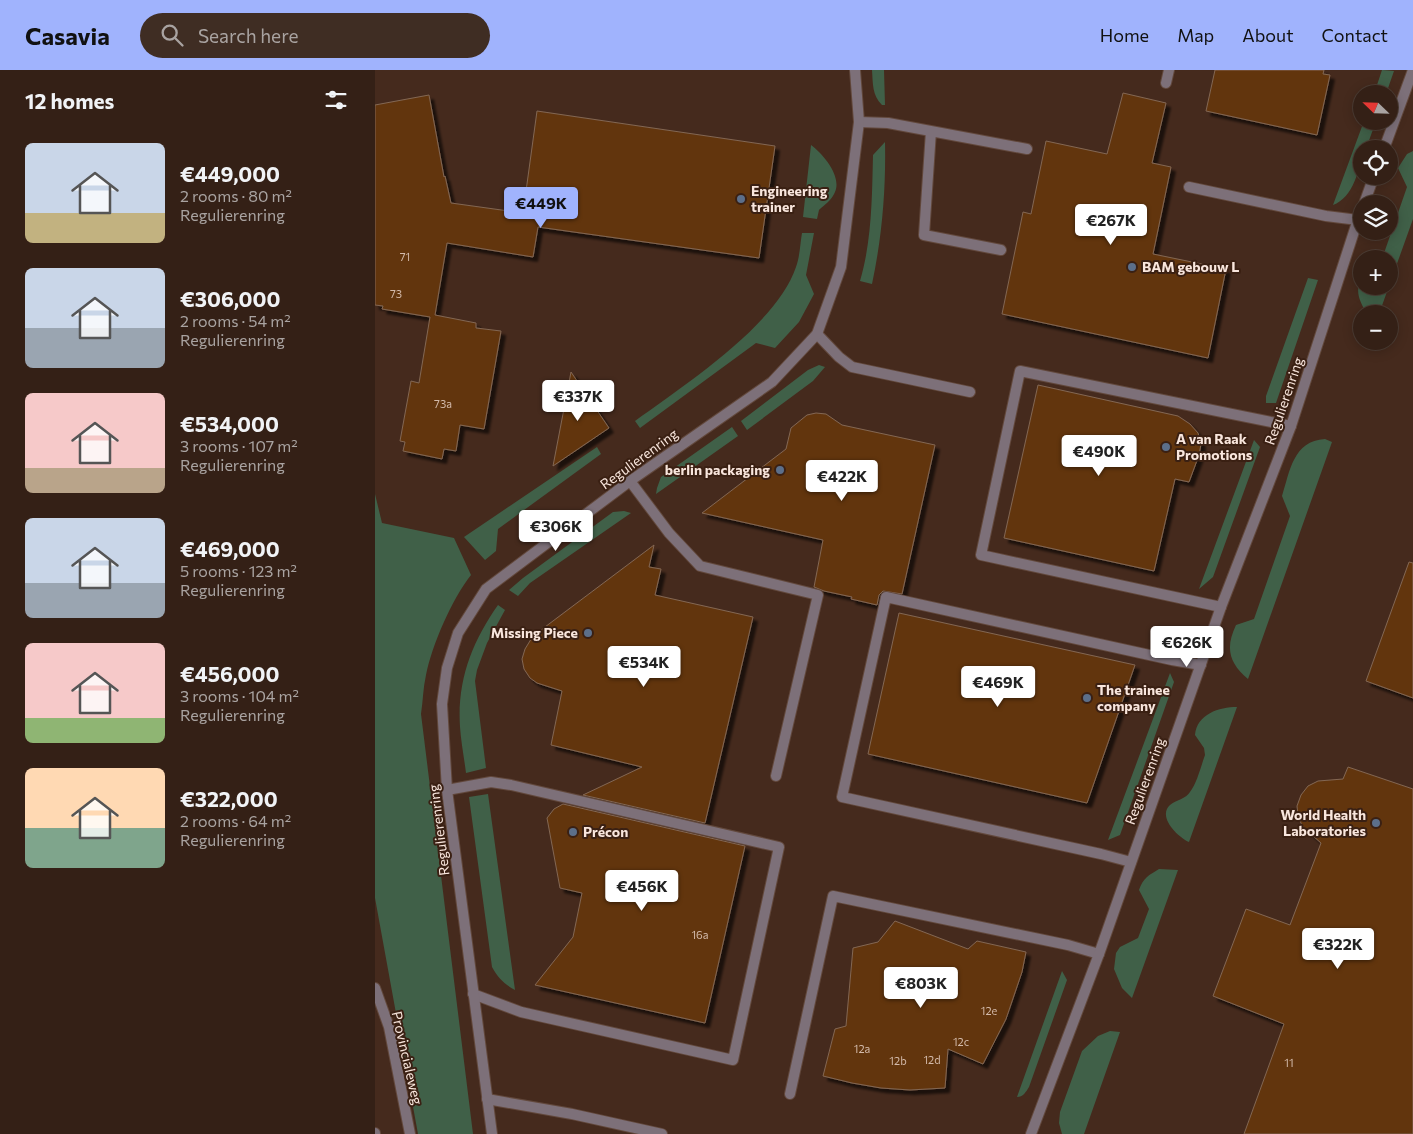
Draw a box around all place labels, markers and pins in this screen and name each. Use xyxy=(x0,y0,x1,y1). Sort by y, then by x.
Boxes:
place label: Engineering trainer xyxy=(751,182,828,215)
pin: €449K xyxy=(506,186,576,229)
marker: Engineering trainer xyxy=(735,193,747,205)
pin: €267K xyxy=(1076,204,1146,246)
place label: BAM gebouw L xyxy=(1142,258,1239,275)
marker: BAM gebouw L xyxy=(1126,261,1138,273)
pin: €337K xyxy=(543,380,613,422)
place label: A van Raak Promotions xyxy=(1176,430,1253,463)
pin: €490K xyxy=(1064,434,1134,477)
marker: A van Raak Promotions xyxy=(1160,441,1172,453)
pin: €422K xyxy=(807,460,877,502)
place label: berlin packaging xyxy=(665,461,770,478)
marker: berlin packaging xyxy=(774,464,786,476)
pin: €306K xyxy=(521,510,591,552)
place label: Missing Piece xyxy=(491,624,578,641)
pin: €626K xyxy=(1152,626,1222,668)
marker: Missing Piece xyxy=(582,627,594,639)
pin: €534K xyxy=(609,646,679,688)
pin: €469K xyxy=(963,666,1033,708)
place label: The trainee company xyxy=(1097,681,1170,714)
marker: The trainee company xyxy=(1081,692,1093,704)
place label: World Health Laboratories xyxy=(1280,806,1366,839)
marker: World Health Laboratories xyxy=(1370,817,1382,829)
place label: Précon xyxy=(583,823,628,840)
marker: Précon xyxy=(567,826,579,838)
pin: €456K xyxy=(607,870,677,912)
pin: €322K xyxy=(1303,928,1373,970)
pin: €803K xyxy=(886,966,956,1009)

